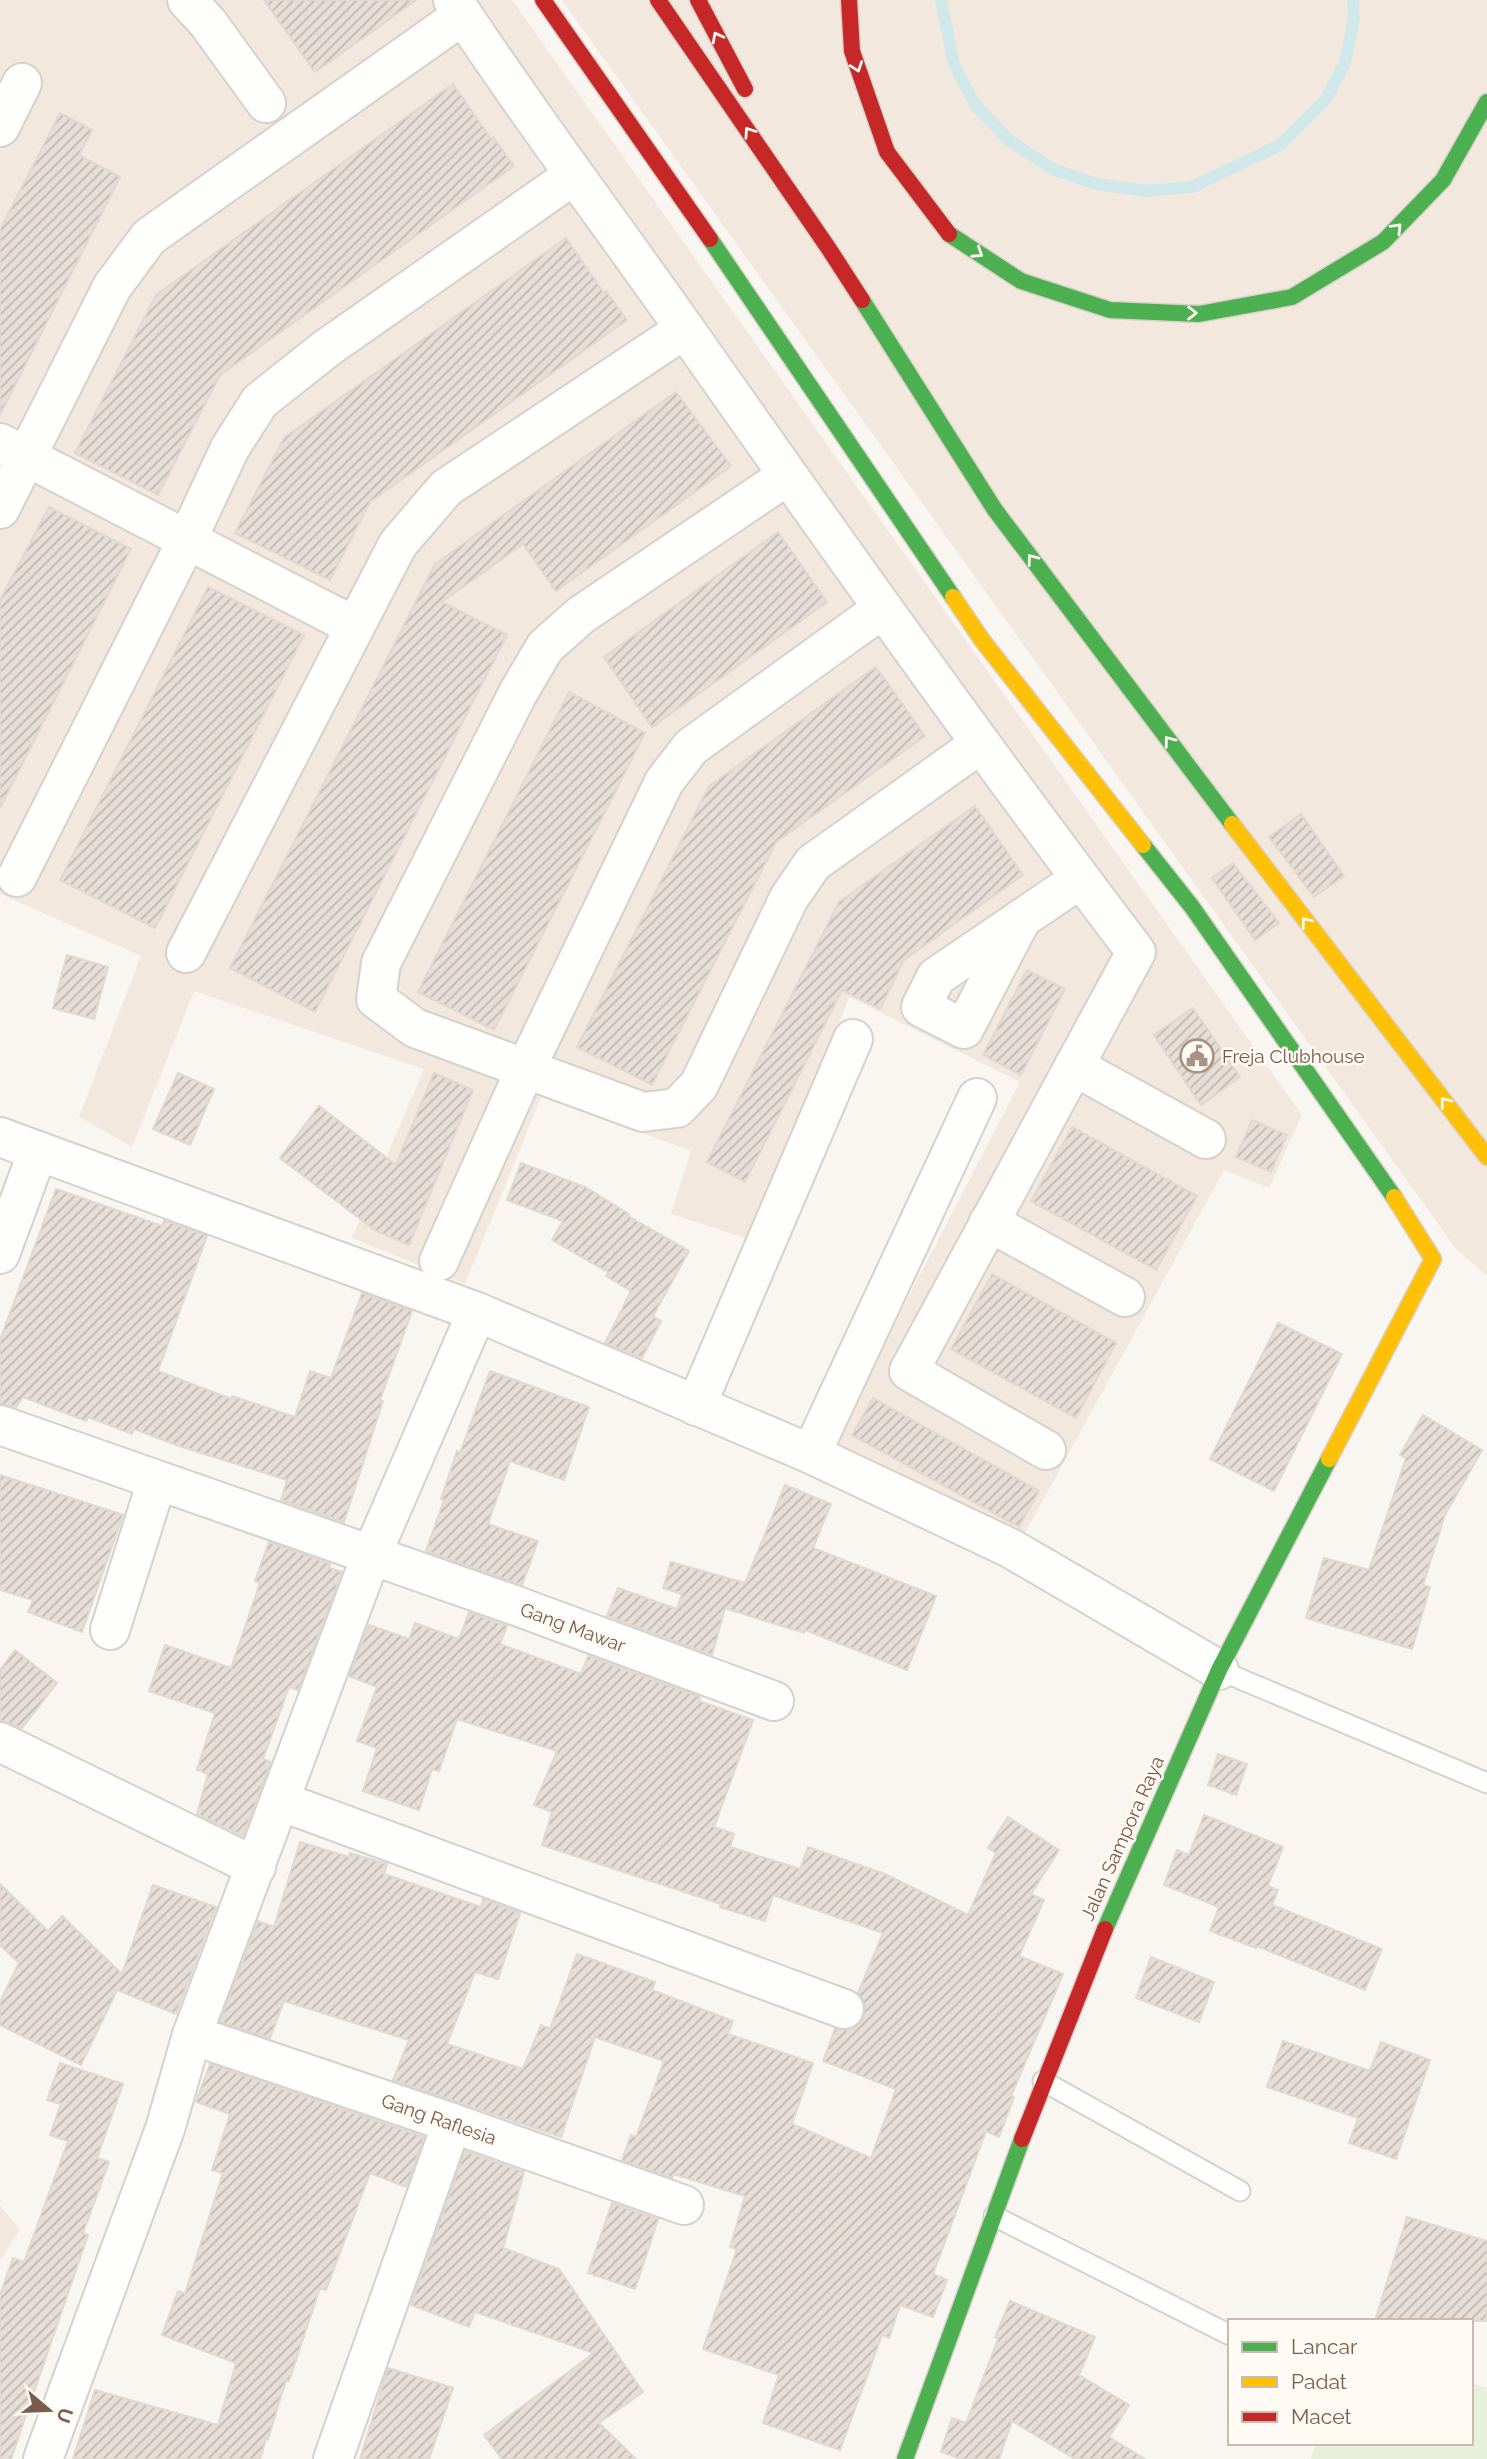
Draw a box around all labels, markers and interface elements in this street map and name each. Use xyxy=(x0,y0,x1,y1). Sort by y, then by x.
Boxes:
one-way arrow xyxy=(712,32,726,44)
one-way arrow xyxy=(849,61,863,73)
one-way arrow xyxy=(745,127,757,140)
one-way arrow xyxy=(1388,223,1401,236)
one-way arrow xyxy=(970,245,983,257)
one-way arrow xyxy=(1187,305,1198,321)
one-way arrow xyxy=(1028,555,1040,567)
one-way arrow xyxy=(1165,736,1177,749)
one-way arrow xyxy=(1302,918,1315,930)
public building icon: Freja Clubhouse xyxy=(1178,1037,1216,1075)
place label: Freja Clubhouse xyxy=(1222,1045,1365,1067)
one-way arrow xyxy=(1441,1098,1454,1110)
street label: Gang Mawar xyxy=(517,1598,629,1656)
street label: Jalan Sampora Raya xyxy=(1076,1752,1168,1924)
street label: Gang Raflesia xyxy=(379,2089,499,2149)
legend xyxy=(1228,2319,1473,2445)
text: Lancar xyxy=(1291,2334,1358,2359)
text: Padat xyxy=(1291,2369,1347,2394)
north arrow xyxy=(14,2375,84,2445)
text: Macet xyxy=(1291,2404,1351,2429)
text: U xyxy=(52,2405,78,2426)

